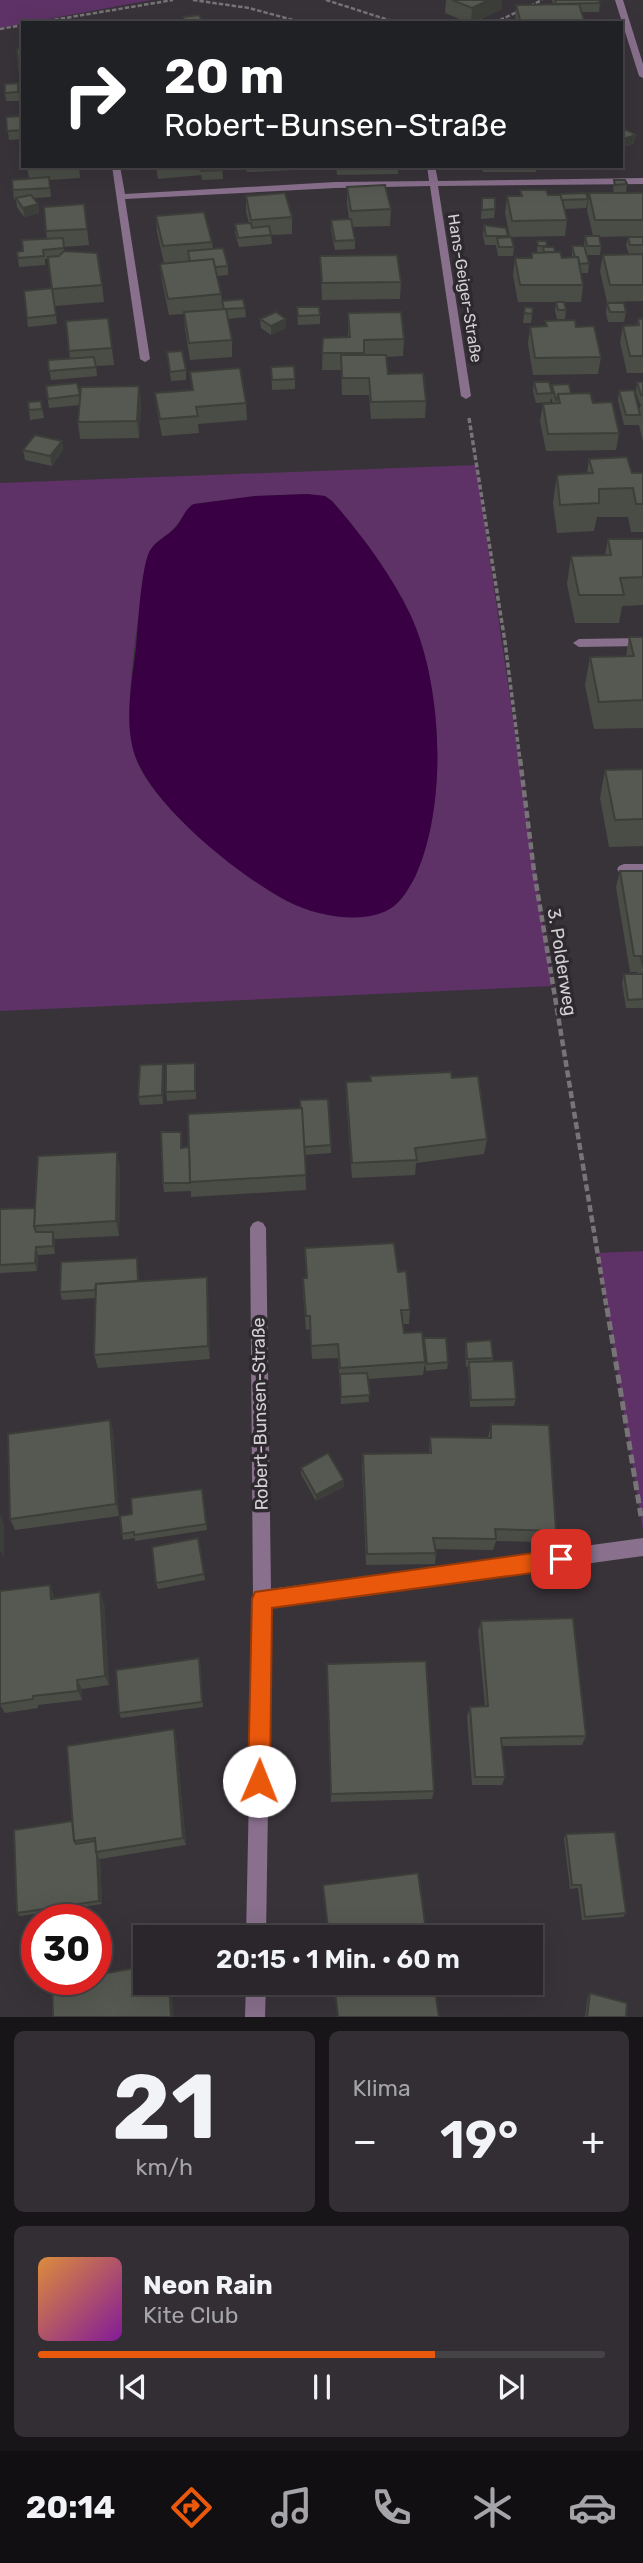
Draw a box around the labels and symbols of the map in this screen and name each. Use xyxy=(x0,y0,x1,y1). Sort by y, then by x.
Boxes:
street label: Hans-Geiger-Straße xyxy=(444,212,486,364)
street label: 3. Polderweg xyxy=(543,907,581,1017)
street label: Robert-Bunsen-Straße xyxy=(247,1317,273,1511)
pin xyxy=(531,1529,591,1589)
position arrow xyxy=(222,1744,296,1818)
speed limit sign: 30 xyxy=(21,1904,112,1995)

